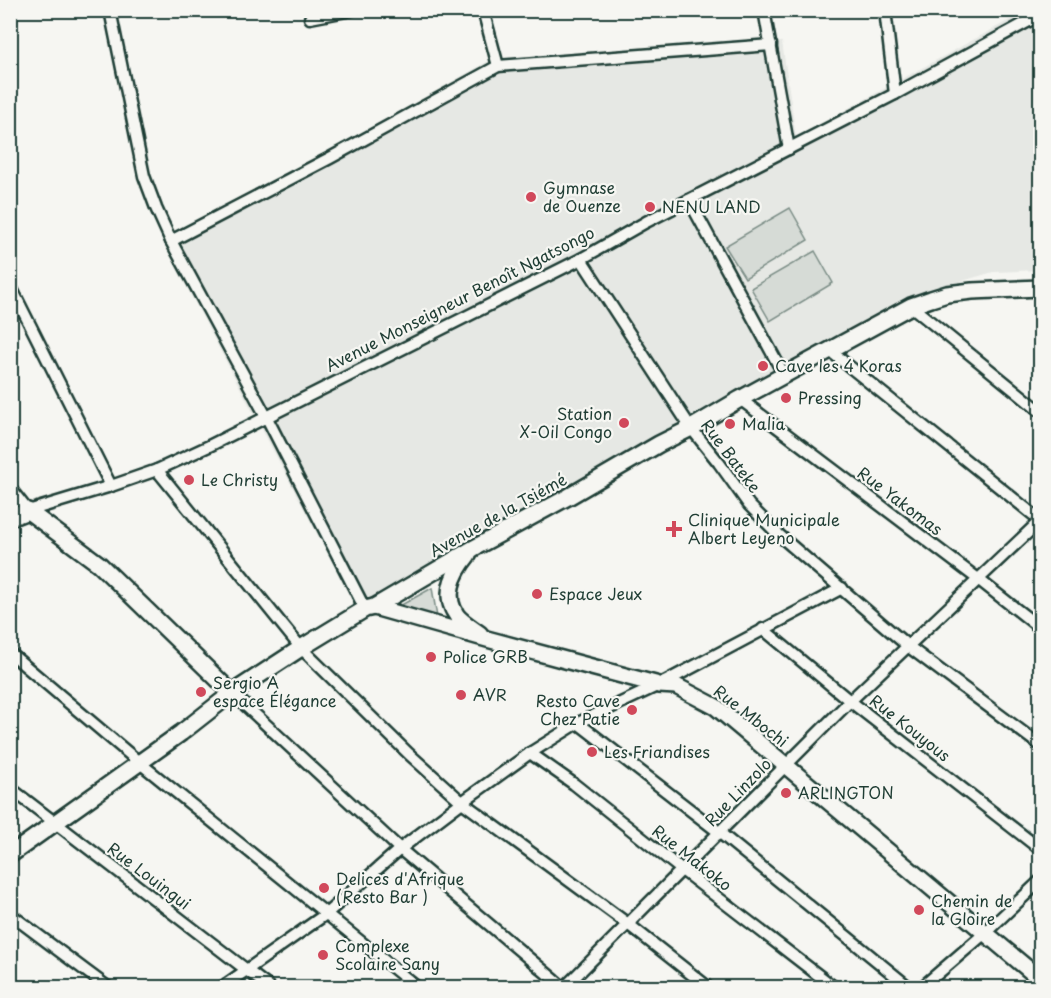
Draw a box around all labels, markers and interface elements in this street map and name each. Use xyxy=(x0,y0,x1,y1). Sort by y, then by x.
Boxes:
place label: Gymnase de Ouenze xyxy=(543,175,621,217)
marker: Gymnase de Ouenze xyxy=(524,190,538,204)
place label: NENU LAND xyxy=(662,194,761,218)
marker: NENU LAND xyxy=(643,200,657,214)
street label: Avenue Monseigneur Benoît Ngatsongo xyxy=(321,220,598,377)
place label: Cave les 4 Koras xyxy=(775,353,902,377)
marker: Cave les 4 Koras xyxy=(756,359,770,373)
place label: Pressing xyxy=(798,385,862,409)
marker: Pressing xyxy=(779,391,793,405)
place label: Station X-Oil Congo xyxy=(519,401,612,443)
place label: Malia xyxy=(742,411,786,435)
street label: Rue Bateke xyxy=(696,414,768,497)
marker: Station X-Oil Congo xyxy=(617,416,631,430)
marker: Malia xyxy=(723,417,737,431)
street label: Rue Yakomas xyxy=(853,460,948,540)
street label: Avenue de la Tsiémé xyxy=(425,466,571,562)
place label: Le Christy xyxy=(201,467,278,491)
marker: Le Christy xyxy=(182,473,196,487)
place label: Clinique Municipale Albert Leyeno xyxy=(688,507,840,549)
marker: Clinique Municipale Albert Leyeno xyxy=(665,520,683,538)
place label: Espace Jeux xyxy=(549,581,642,605)
marker: Espace Jeux xyxy=(530,587,544,601)
place label: Police GRB xyxy=(443,644,528,668)
marker: Police GRB xyxy=(424,650,438,664)
place label: Sergio A espace Élégance xyxy=(213,670,337,712)
street label: Rue Mbochi xyxy=(709,678,794,752)
place label: AVR xyxy=(473,682,507,706)
marker: Sergio A espace Élégance xyxy=(194,685,208,699)
marker: AVR xyxy=(454,688,468,702)
place label: Resto Cave Chez Patie xyxy=(536,688,620,730)
street label: Rue Kouyous xyxy=(865,688,956,766)
marker: Resto Cave Chez Patie xyxy=(625,703,639,717)
place label: Les Friandises xyxy=(604,739,710,763)
marker: Les Friandises xyxy=(585,745,599,759)
street label: Rue Linzolo xyxy=(698,752,776,831)
place label: ARLINGTON xyxy=(798,780,894,804)
marker: ARLINGTON xyxy=(779,786,793,800)
street label: Rue Makoko xyxy=(648,818,738,896)
street label: Rue Louingui xyxy=(103,836,196,914)
place label: Delices d'Afrique (Resto Bar ) xyxy=(336,866,465,908)
marker: Delices d'Afrique (Resto Bar ) xyxy=(317,881,331,895)
place label: Chemin de la Gloire xyxy=(931,888,1013,930)
marker: Chemin de la Gloire xyxy=(912,903,926,917)
place label: Complexe Scolaire Sany xyxy=(335,933,440,975)
marker: Complexe Scolaire Sany xyxy=(316,948,330,962)

